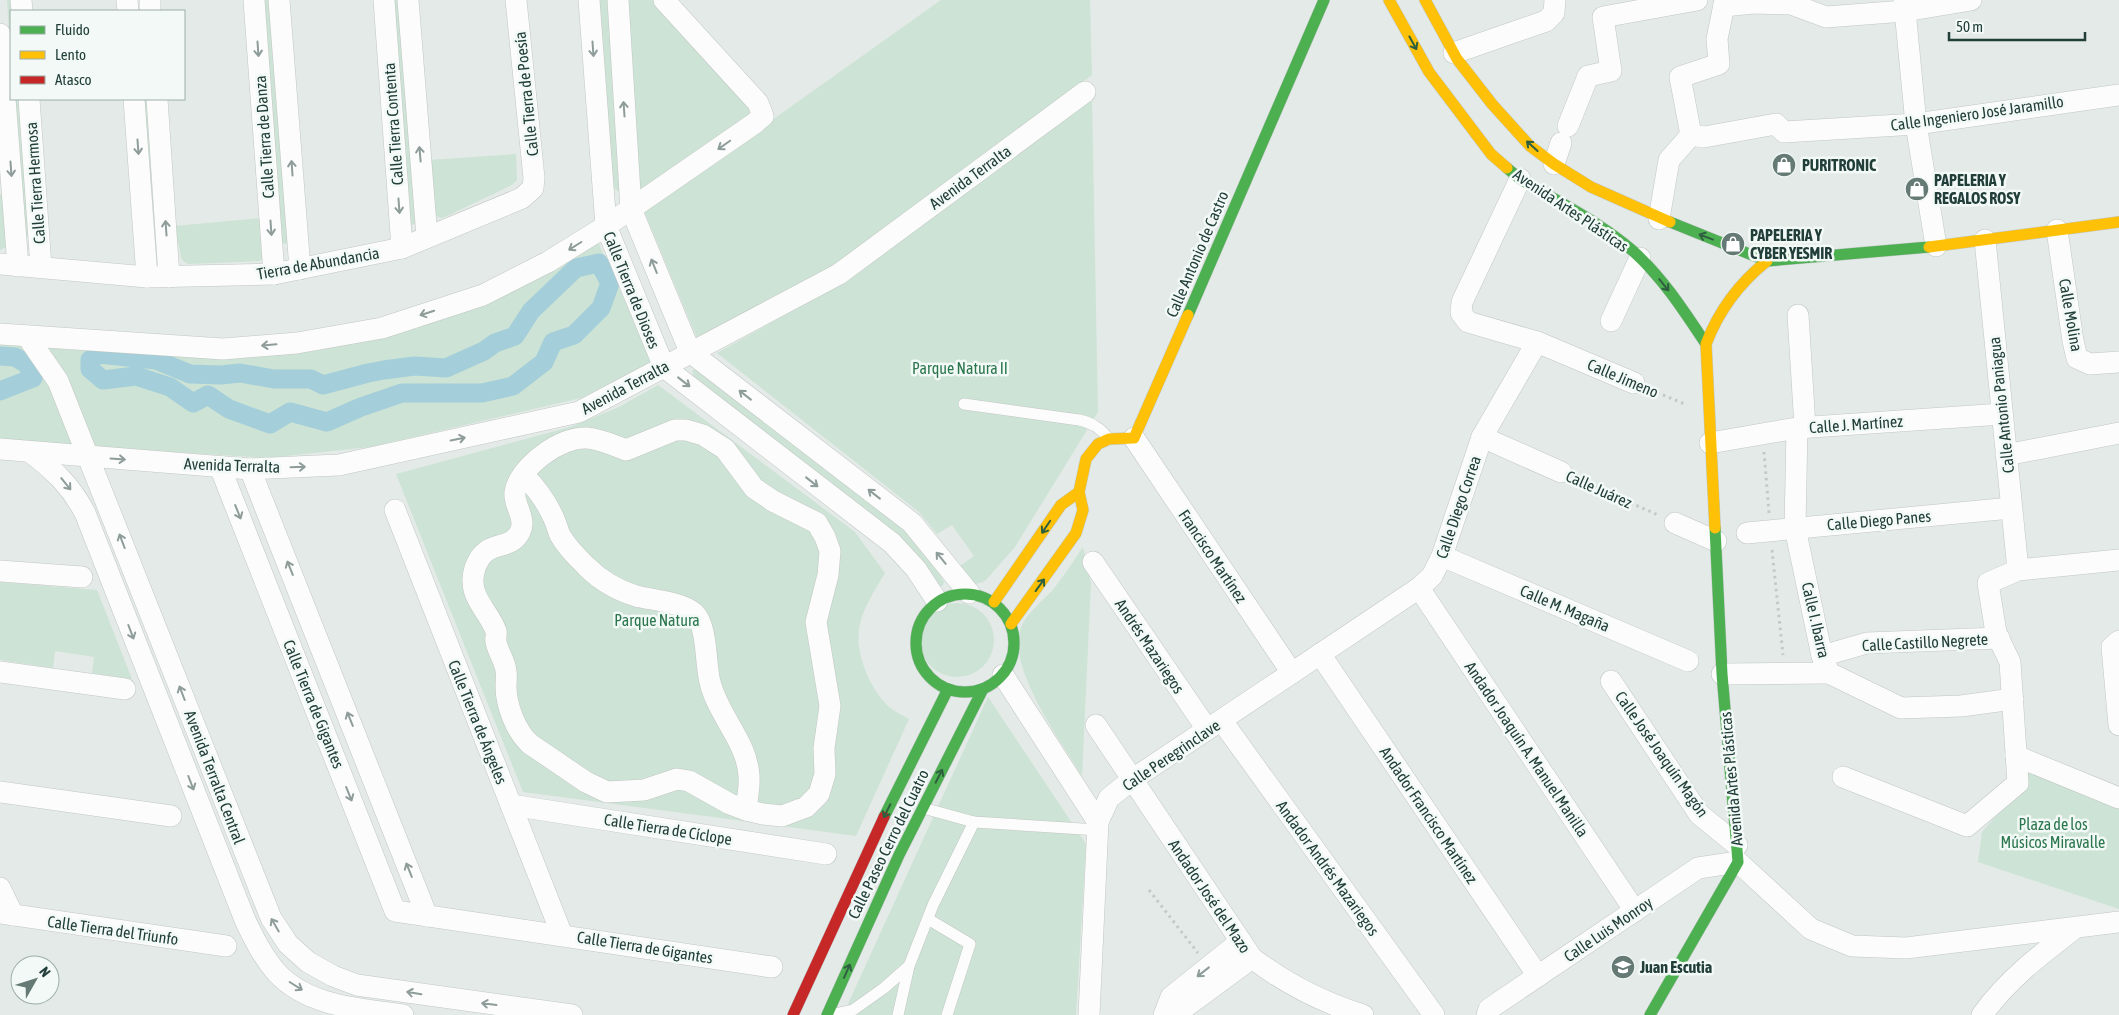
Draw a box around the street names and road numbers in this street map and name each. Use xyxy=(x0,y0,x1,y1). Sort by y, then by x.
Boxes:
street label: Calle Tierra de Poesía xyxy=(511,31,541,157)
street label: Calle Tierra Contenta xyxy=(380,62,406,186)
street label: Calle Tierra de Danza xyxy=(251,75,277,199)
street label: Calle Ingeniero José Jaramillo xyxy=(1889,92,2065,135)
street label: Calle Tierra Hermosa xyxy=(22,121,48,245)
street label: Avenida Terralta xyxy=(926,141,1014,213)
street label: Avenida Artes Plásticas xyxy=(1510,165,1632,255)
street label: Calle Antonio de Castro xyxy=(1162,188,1232,320)
street label: Calle Tierra de Dioses xyxy=(600,229,664,351)
street label: Tierra de Abundancia xyxy=(255,243,381,283)
street label: Calle Molina xyxy=(2056,277,2086,353)
street label: Calle Antonio Paniagua xyxy=(1985,336,2018,474)
street label: Calle Jimeno xyxy=(1585,355,1661,401)
street label: Avenida Terralta xyxy=(578,356,672,418)
street label: Calle J. Martínez xyxy=(1808,412,1904,436)
street label: Calle Diego Correa xyxy=(1432,453,1485,561)
street label: Avenida Terralta xyxy=(184,454,280,476)
street label: Calle Juárez xyxy=(1563,466,1635,512)
street label: Francisco Martínez xyxy=(1175,506,1251,606)
street label: Calle Diego Panes xyxy=(1826,506,1932,535)
street label: Calle I. Ibarra xyxy=(1799,580,1833,660)
street label: Calle M. Magaña xyxy=(1517,581,1612,636)
street label: Andrés Mazariegos xyxy=(1111,595,1188,697)
street label: Calle Castillo Negrete xyxy=(1861,630,1989,655)
street label: Calle Tierra de Gigantes xyxy=(279,637,348,772)
street label: Calle Tierra de Ángeles xyxy=(444,657,511,787)
street label: Andador Joaquín A. Manuel Manilla xyxy=(1461,658,1592,841)
street label: Calle José Joaquín Magón xyxy=(1611,688,1712,821)
street label: Avenida Terralta Central xyxy=(181,708,249,847)
street label: Avenida Artes Plásticas xyxy=(1716,711,1746,847)
street label: Calle Peregrinclave xyxy=(1119,716,1224,795)
street label: Andador Francisco Martínez xyxy=(1377,743,1482,887)
street label: Calle Paseo Cerro del Cuatro xyxy=(844,766,932,922)
street label: Andador Andrés Mazariegos xyxy=(1272,797,1383,940)
street label: Calle Tierra de Cíclope xyxy=(603,810,733,849)
street label: Andador José del Mazo xyxy=(1165,836,1255,956)
street label: Calle Luis Monroy xyxy=(1560,893,1656,966)
street label: Calle Tierra del Triunfo xyxy=(46,912,180,948)
street label: Calle Tierra de Gigantes xyxy=(576,927,714,968)

